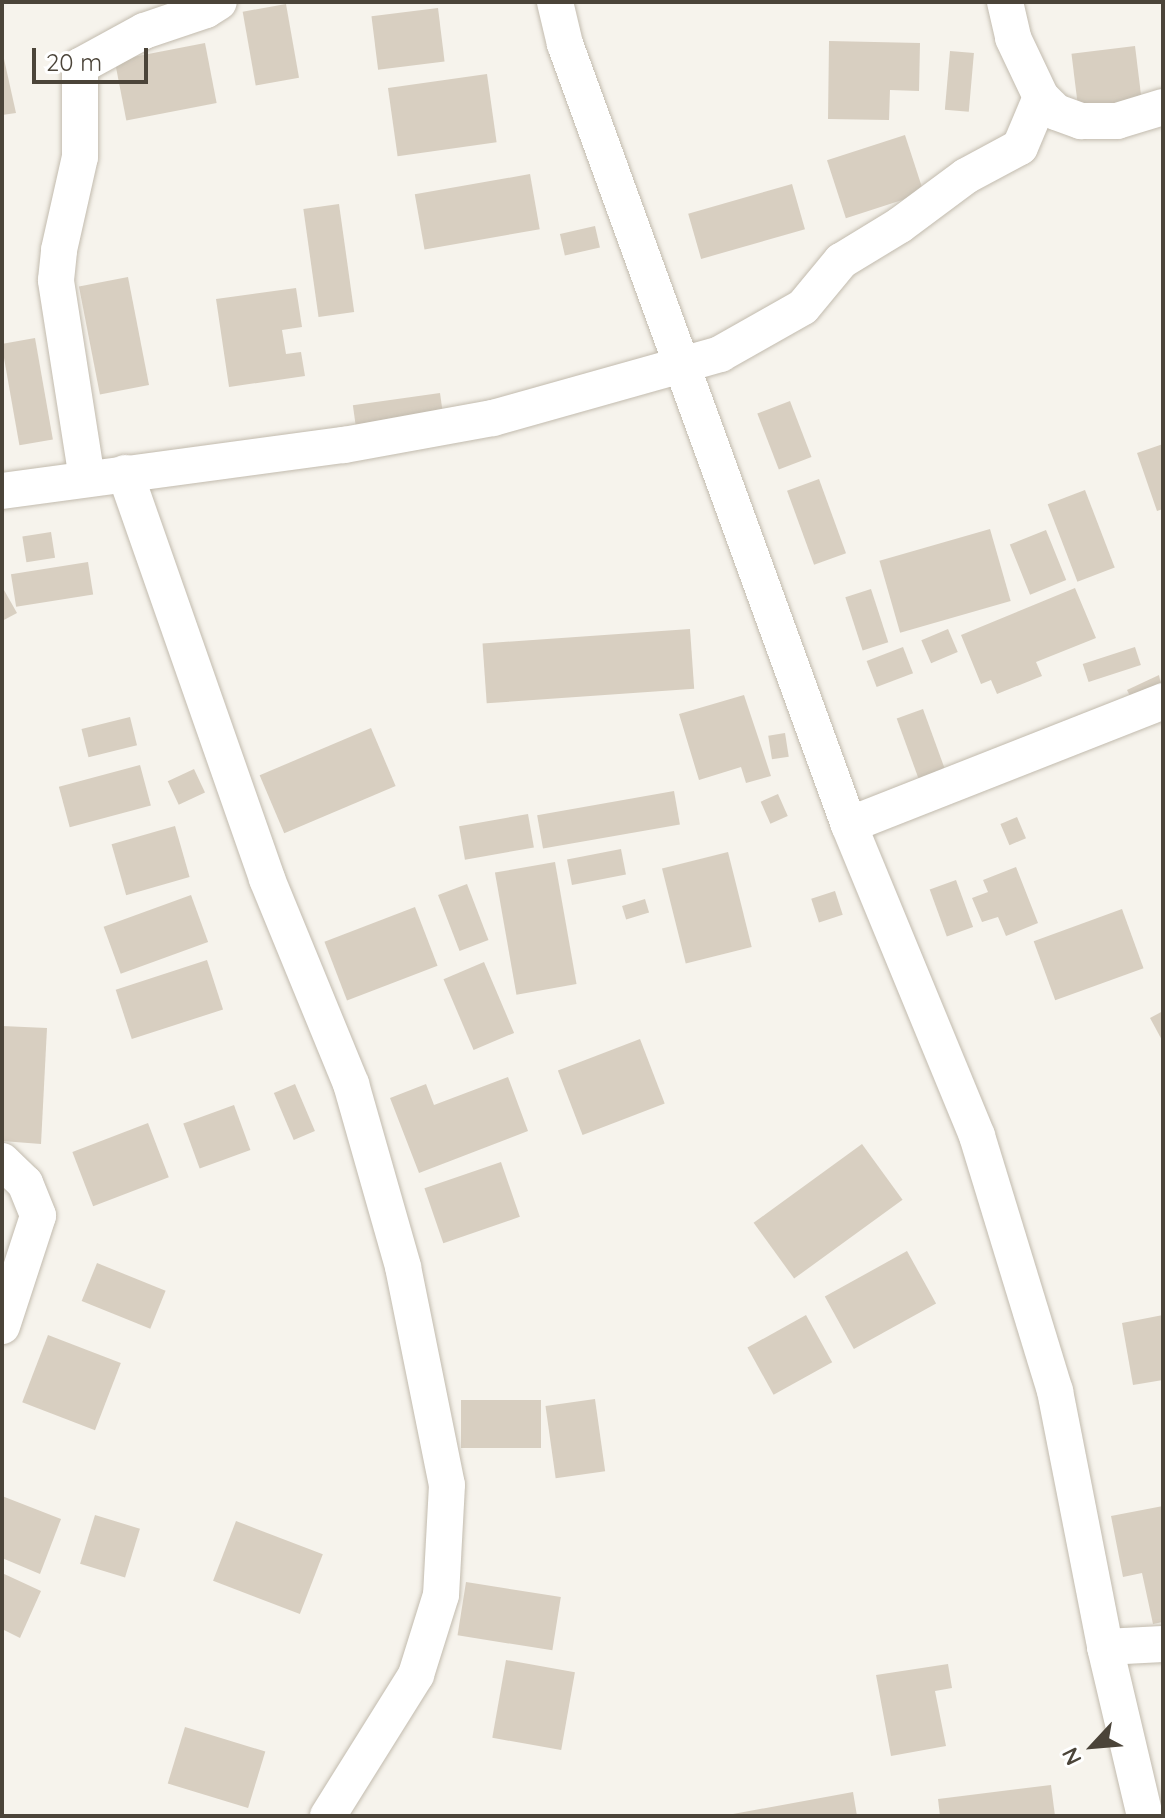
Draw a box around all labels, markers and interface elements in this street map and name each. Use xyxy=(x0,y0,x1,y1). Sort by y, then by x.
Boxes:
scale bar xyxy=(36,32,152,82)
text: 20 m xyxy=(46,47,102,77)
north arrow xyxy=(1053,1706,1133,1786)
text: N xyxy=(1055,1743,1088,1770)

